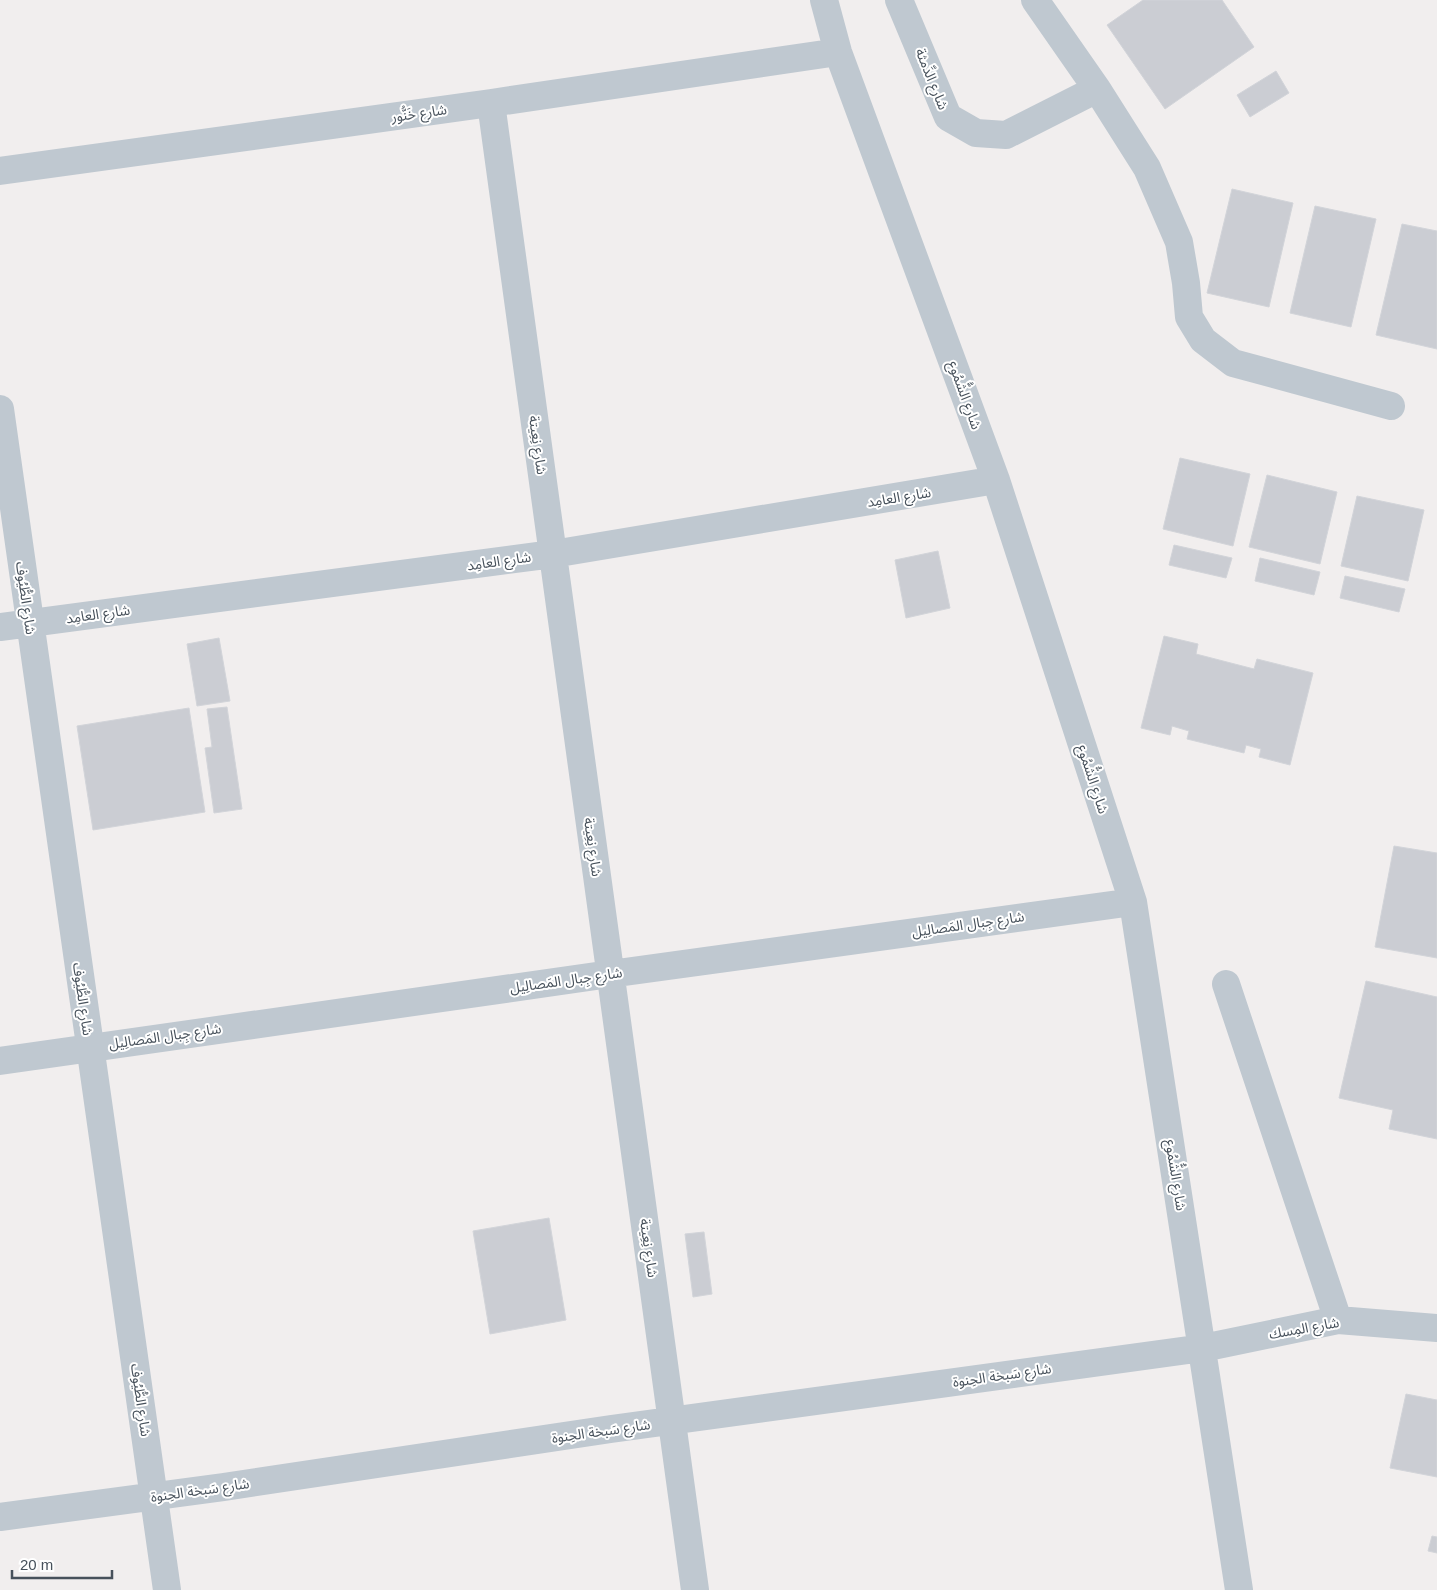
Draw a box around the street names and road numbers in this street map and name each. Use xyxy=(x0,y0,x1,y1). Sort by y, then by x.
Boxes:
street label: شارع الدِّمثة xyxy=(910,46,952,113)
street label: شارع خَنُّور xyxy=(389,99,448,128)
street label: شارع الشُّمُوع xyxy=(942,357,989,433)
street label: شارع نِعِيتة xyxy=(523,414,550,476)
street label: شارع العامِد xyxy=(866,484,932,513)
street label: شارع العامِد xyxy=(466,549,532,576)
street label: شارع الطُّيُوف xyxy=(10,560,40,636)
street label: شارع العامِد xyxy=(65,602,131,629)
street label: شارع الشُّمُوع xyxy=(1071,741,1116,817)
street label: شارع نِعِيتة xyxy=(578,816,605,878)
street label: شارع جِبال المَصالِيل xyxy=(911,908,1026,943)
street label: شارع الطُّيُوف xyxy=(67,961,97,1037)
street label: شارع جِبال المَصالِيل xyxy=(509,964,624,999)
street label: شارع جِبال المَصالِيل xyxy=(108,1020,223,1055)
street label: شارع الشُّمُوع xyxy=(1160,1138,1194,1212)
street label: شارع نِعِيتة xyxy=(634,1217,661,1279)
street label: شارع المِسك xyxy=(1268,1314,1341,1345)
street label: شارع سَبخة الحِنوة xyxy=(952,1360,1053,1393)
street label: شارع الطُّيُوف xyxy=(125,1362,155,1438)
street label: شارع سَبخة الحِنوة xyxy=(551,1416,652,1449)
street label: شارع سَبخة الحِنوة xyxy=(150,1475,251,1508)

